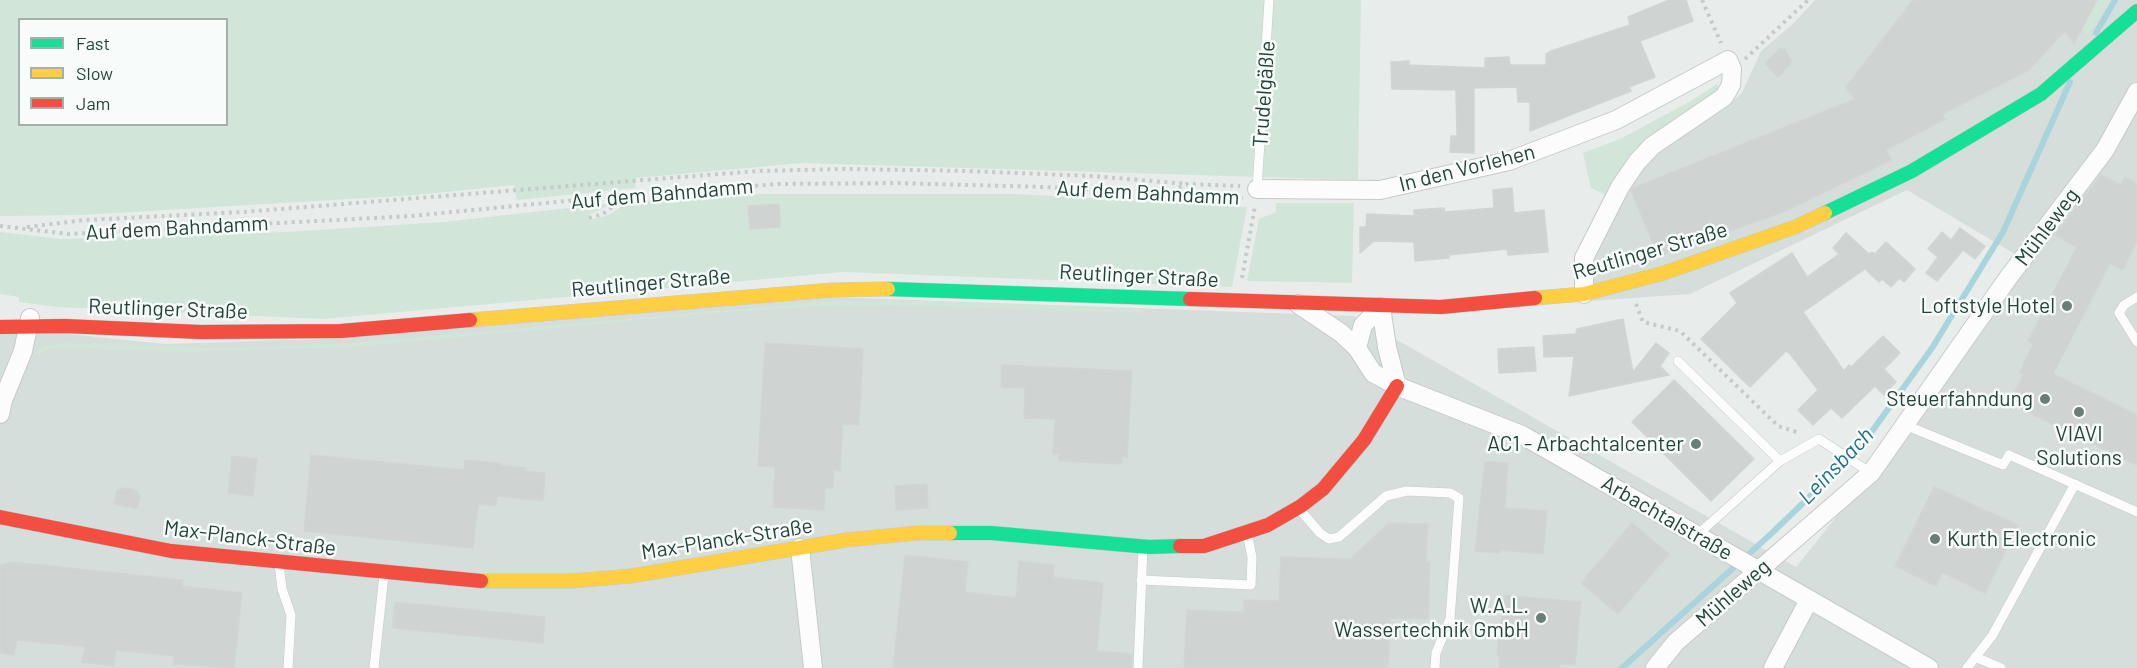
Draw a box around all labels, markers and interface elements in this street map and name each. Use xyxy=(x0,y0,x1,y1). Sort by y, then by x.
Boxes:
legend xyxy=(18,18,228,126)
text: Fast xyxy=(76,32,110,54)
street label: Trudelgäßle xyxy=(1248,40,1280,148)
text: Slow xyxy=(76,62,113,84)
text: Jam xyxy=(76,92,110,114)
street label: In den Vorlehen xyxy=(1396,139,1538,197)
street label: Auf dem Bahndamm xyxy=(570,173,754,215)
street label: Auf dem Bahndamm xyxy=(1056,176,1240,210)
street label: Mühleweg xyxy=(2010,183,2084,271)
street label: Auf dem Bahndamm xyxy=(85,211,269,245)
street label: Reutlinger Straße xyxy=(1570,217,1730,285)
street label: Reutlinger Straße xyxy=(1059,259,1219,293)
street label: Reutlinger Straße xyxy=(570,263,732,303)
place label: Loftstyle Hotel xyxy=(1921,293,2055,319)
street label: Reutlinger Straße xyxy=(88,294,248,324)
marker: Loftstyle Hotel xyxy=(2060,299,2074,313)
place label: Steuerfahndung xyxy=(1886,386,2033,412)
marker: Steuerfahndung xyxy=(2038,392,2052,406)
marker: VIAVI Solutions xyxy=(2072,405,2086,419)
place label: VIAVI Solutions xyxy=(2036,421,2122,471)
water label: Leinsbach xyxy=(1793,422,1879,510)
place label: AC1 - Arbachtalcenter xyxy=(1487,431,1684,457)
marker: AC1 - Arbachtalcenter xyxy=(1689,437,1703,451)
street label: Arbachtalstraße xyxy=(1597,470,1737,566)
street label: Max-Planck-Straße xyxy=(639,513,815,565)
street label: Max-Planck-Straße xyxy=(163,515,337,561)
place label: Kurth Electronic xyxy=(1947,526,2096,552)
marker: Kurth Electronic xyxy=(1928,532,1942,546)
street label: Mühleweg xyxy=(1691,554,1775,632)
place label: W.A.L. Wassertechnik GmbH xyxy=(1334,593,1529,643)
marker: W.A.L. Wassertechnik GmbH xyxy=(1534,611,1548,625)

